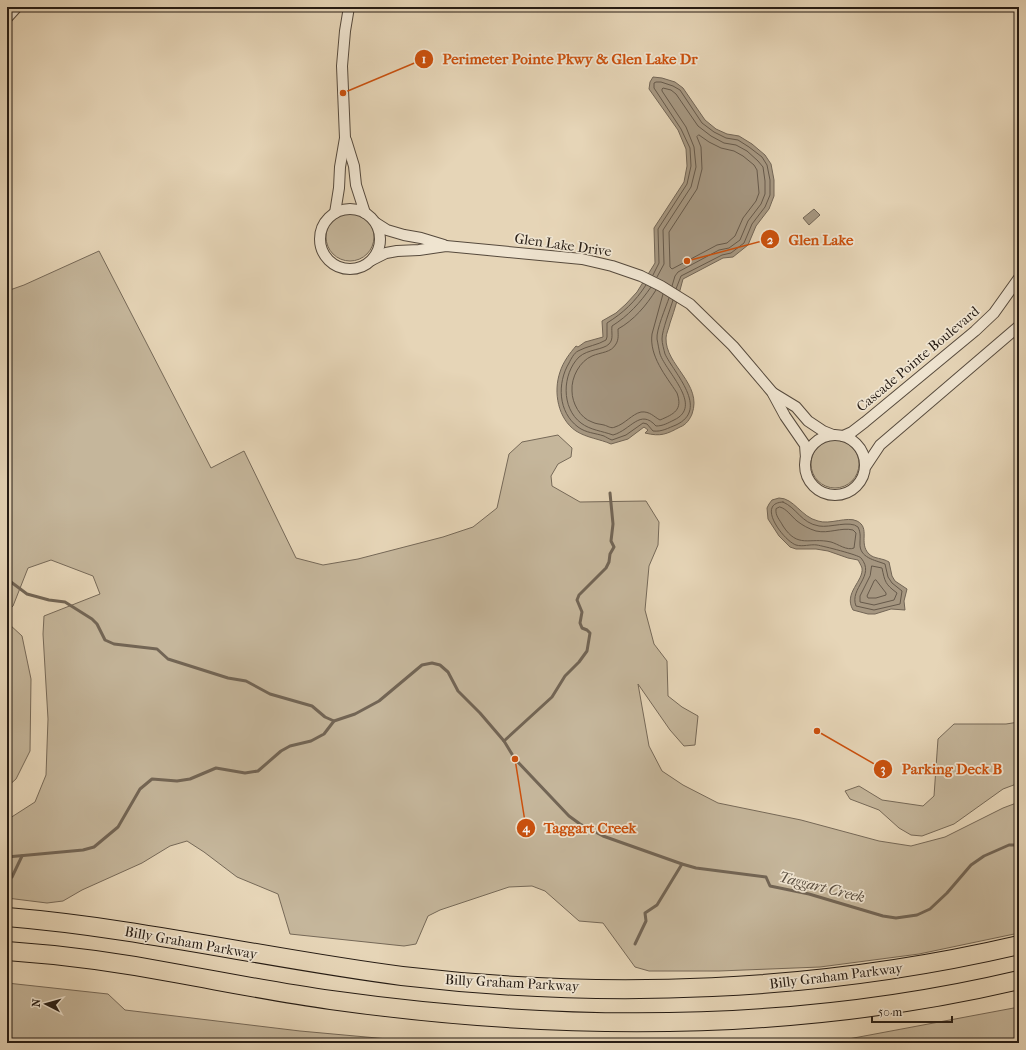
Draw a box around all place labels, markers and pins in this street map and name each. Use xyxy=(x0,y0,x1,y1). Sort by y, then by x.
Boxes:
callout: Perimeter Pointe Pkwy & Glen Lake Dr xyxy=(414,45,706,72)
callout: Glen Lake xyxy=(760,226,861,253)
callout: Parking Deck B xyxy=(873,756,1010,783)
callout: Taggart Creek xyxy=(516,815,644,842)

